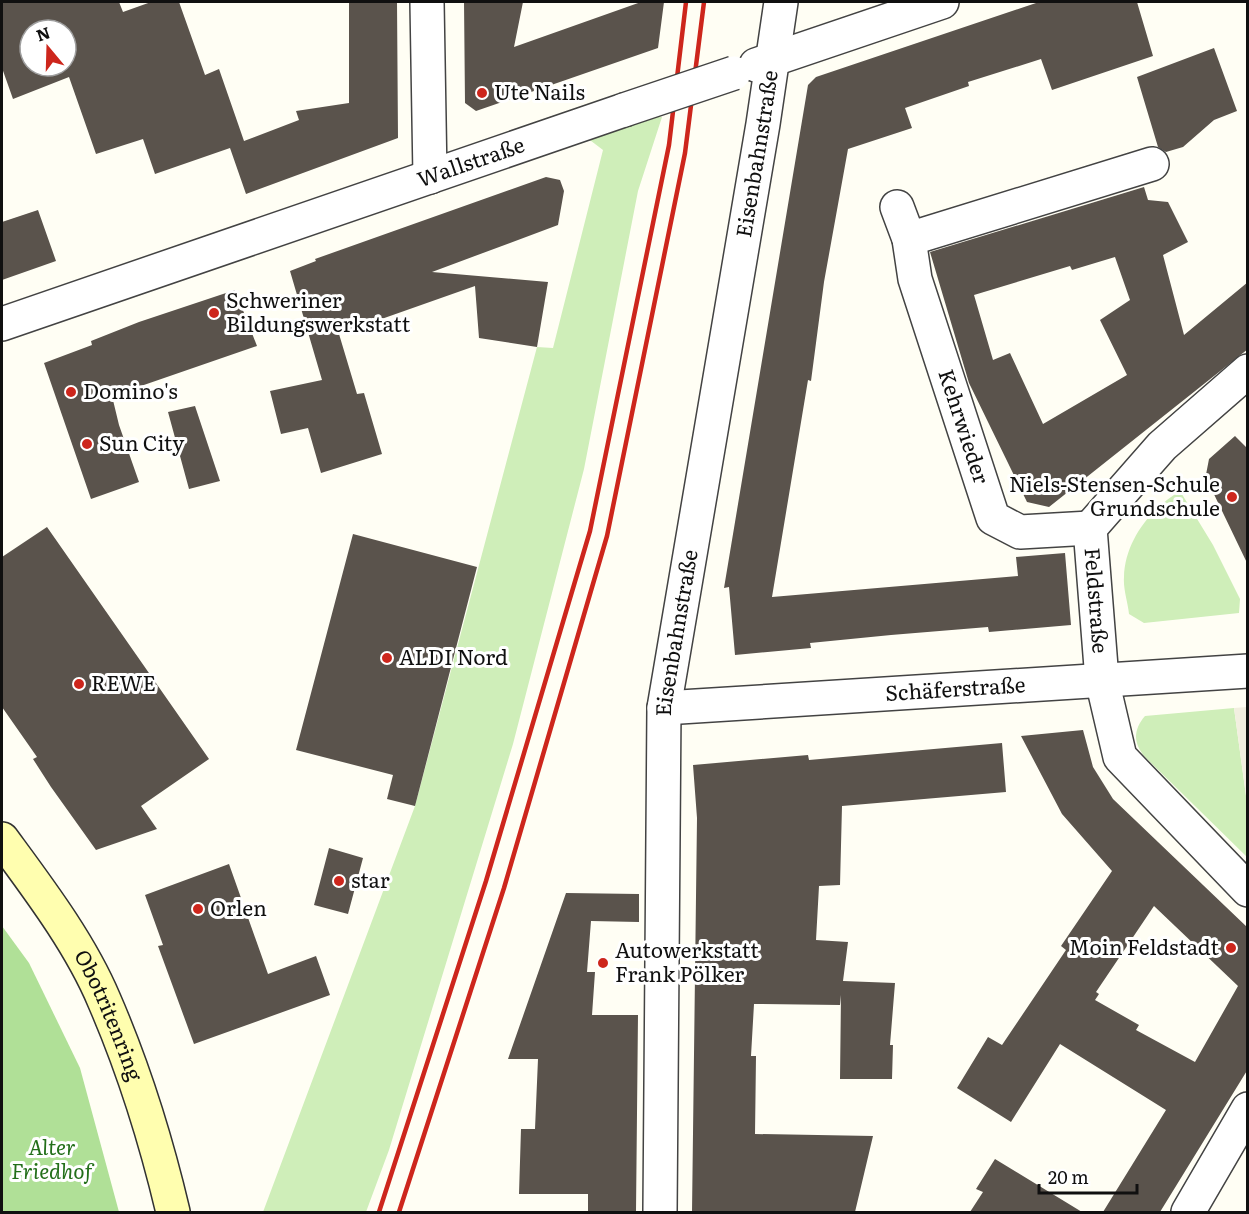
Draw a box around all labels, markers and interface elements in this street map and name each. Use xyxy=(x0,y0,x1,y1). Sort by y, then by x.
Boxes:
north arrow xyxy=(18,18,78,78)
text: N xyxy=(33,19,53,46)
street label: Eisenbahnstraße xyxy=(726,68,784,239)
place label: Ute Nails xyxy=(494,75,585,106)
marker: Ute Nails xyxy=(475,86,489,100)
street label: Wallstraße xyxy=(412,127,528,193)
place label: Schweriner Bildungswerkstatt xyxy=(226,283,411,338)
marker: Schweriner Bildungswerkstatt xyxy=(207,306,221,320)
street label: Kehrwieder xyxy=(932,365,999,487)
place label: Domino's xyxy=(83,374,178,405)
marker: Domino's xyxy=(64,385,78,399)
place label: Sun City xyxy=(99,426,185,457)
marker: Sun City xyxy=(80,437,94,451)
place label: Niels-Stensen-Schule Grundschule xyxy=(1009,467,1220,522)
marker: Niels-Stensen-Schule Grundschule xyxy=(1225,490,1239,504)
street label: Feldstraße xyxy=(1079,546,1118,655)
street label: Eisenbahnstraße xyxy=(646,547,704,717)
place label: ALDI Nord xyxy=(399,640,508,671)
marker: ALDI Nord xyxy=(380,651,394,665)
place label: REWE xyxy=(91,666,156,697)
street label: Schäferstraße xyxy=(884,667,1026,707)
marker: REWE xyxy=(72,677,86,691)
place label: star xyxy=(351,863,390,894)
marker: star xyxy=(332,874,346,888)
place label: Orlen xyxy=(210,891,267,922)
marker: Orlen xyxy=(191,902,205,916)
place label: Moin Feldstadt xyxy=(1069,930,1220,961)
place label: Autowerkstatt Frank Pölker xyxy=(615,933,759,988)
marker: Moin Feldstadt xyxy=(1224,941,1238,955)
street label: Obotritenring xyxy=(68,943,152,1085)
marker: Autowerkstatt Frank Pölker xyxy=(596,956,610,970)
park label: Alter Friedhof xyxy=(11,1130,95,1185)
scale bar xyxy=(1039,1157,1136,1195)
text: 20 m xyxy=(1048,1163,1089,1190)

